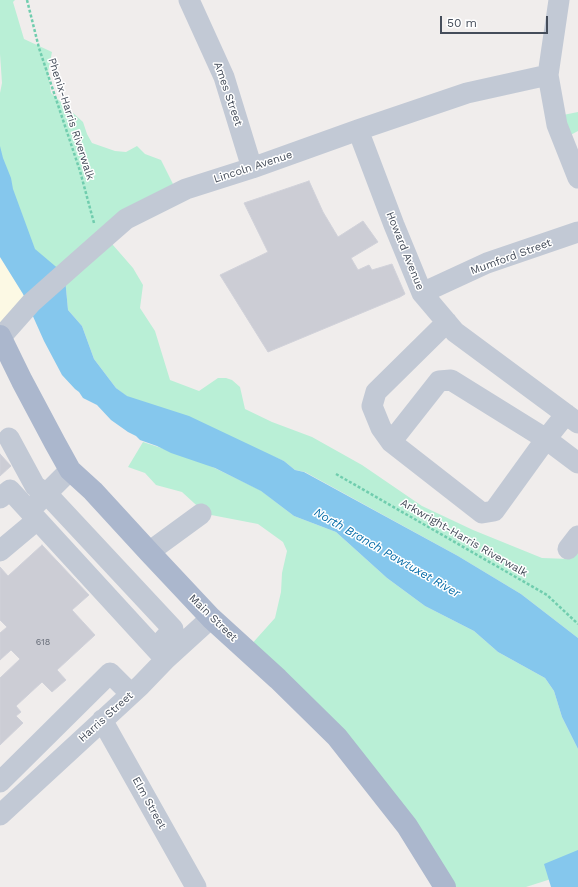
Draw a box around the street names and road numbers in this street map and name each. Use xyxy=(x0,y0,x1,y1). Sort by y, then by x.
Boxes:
street label: Phenix-Harris Riverwalk xyxy=(45,56,97,182)
street label: Ames Street xyxy=(211,60,245,128)
street label: Lincoln Avenue xyxy=(212,148,294,186)
street label: Howard Avenue xyxy=(383,210,427,292)
street label: Mumford Street xyxy=(469,236,553,278)
street label: Arkwright-Harris Riverwalk xyxy=(398,496,530,580)
street label: Main Street xyxy=(186,592,240,644)
street label: Harris Street xyxy=(76,689,136,745)
street label: Elm Street xyxy=(129,775,169,831)

